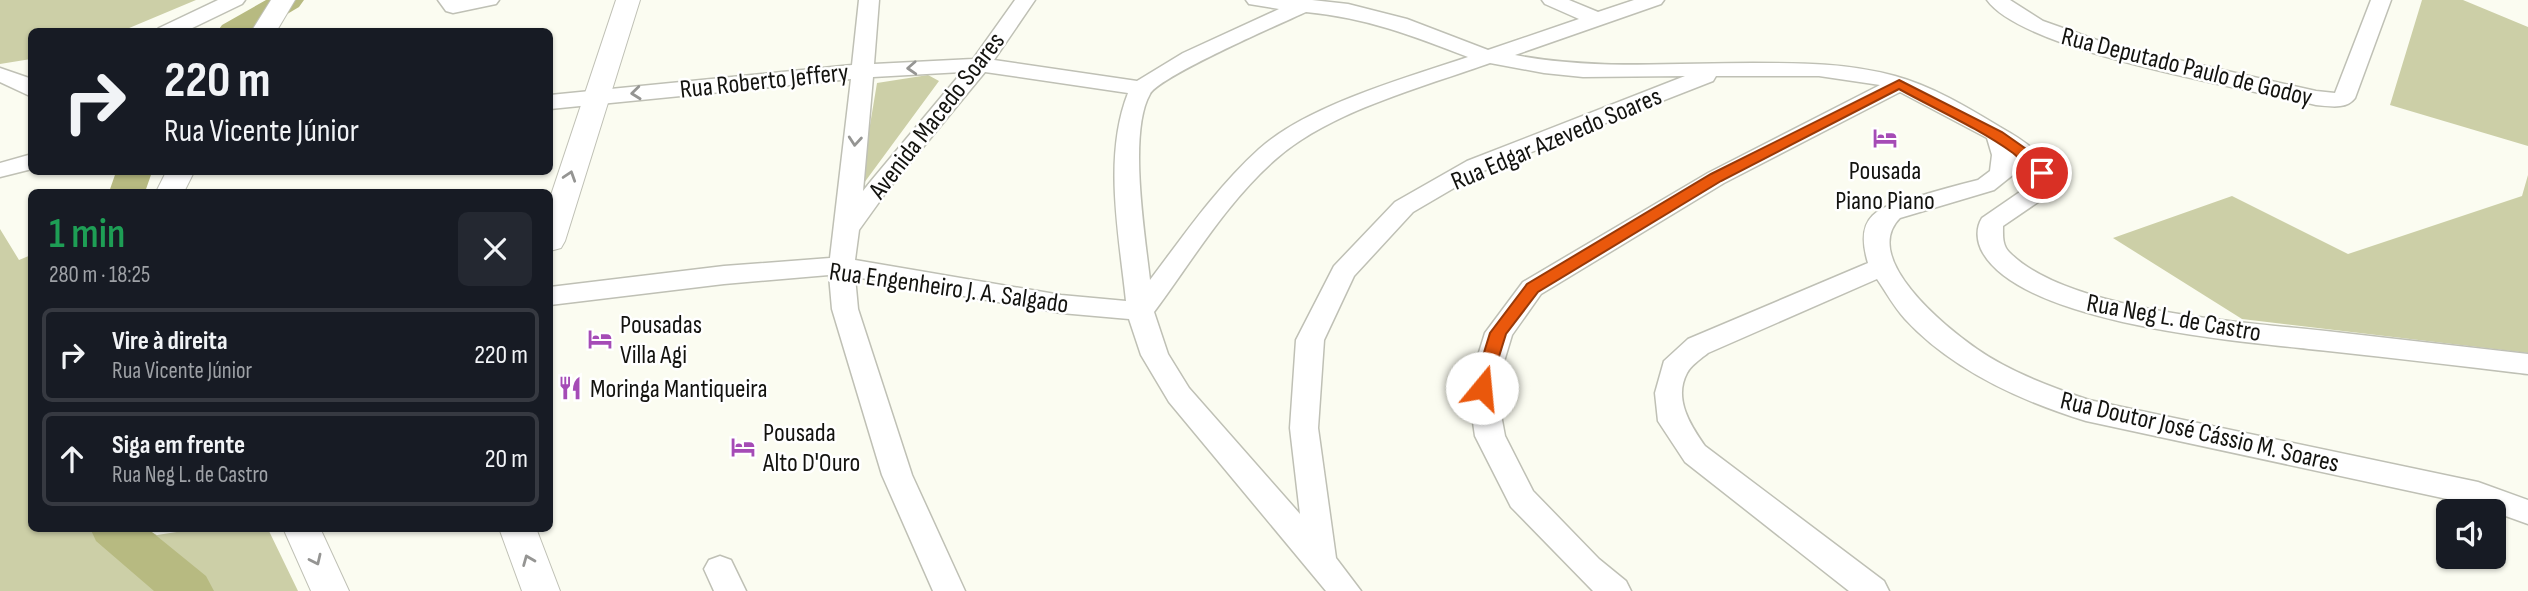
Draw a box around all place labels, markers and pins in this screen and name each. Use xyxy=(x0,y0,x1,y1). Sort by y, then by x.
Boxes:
hotel icon: Pousada Piano Piano xyxy=(1871,124,1899,152)
pin xyxy=(2012,143,2072,203)
place label: Pousada Piano Piano xyxy=(1835,156,1935,217)
place label: Pousadas Villa Agi xyxy=(620,310,702,371)
hotel icon: Pousadas Villa Agi xyxy=(586,325,614,353)
restaurant icon: Moringa Mantiqueira xyxy=(556,374,584,402)
place label: Moringa Mantiqueira xyxy=(590,374,767,405)
place label: Pousada Alto D'Ouro xyxy=(762,418,860,479)
hotel icon: Pousada Alto D'Ouro xyxy=(729,433,757,461)

